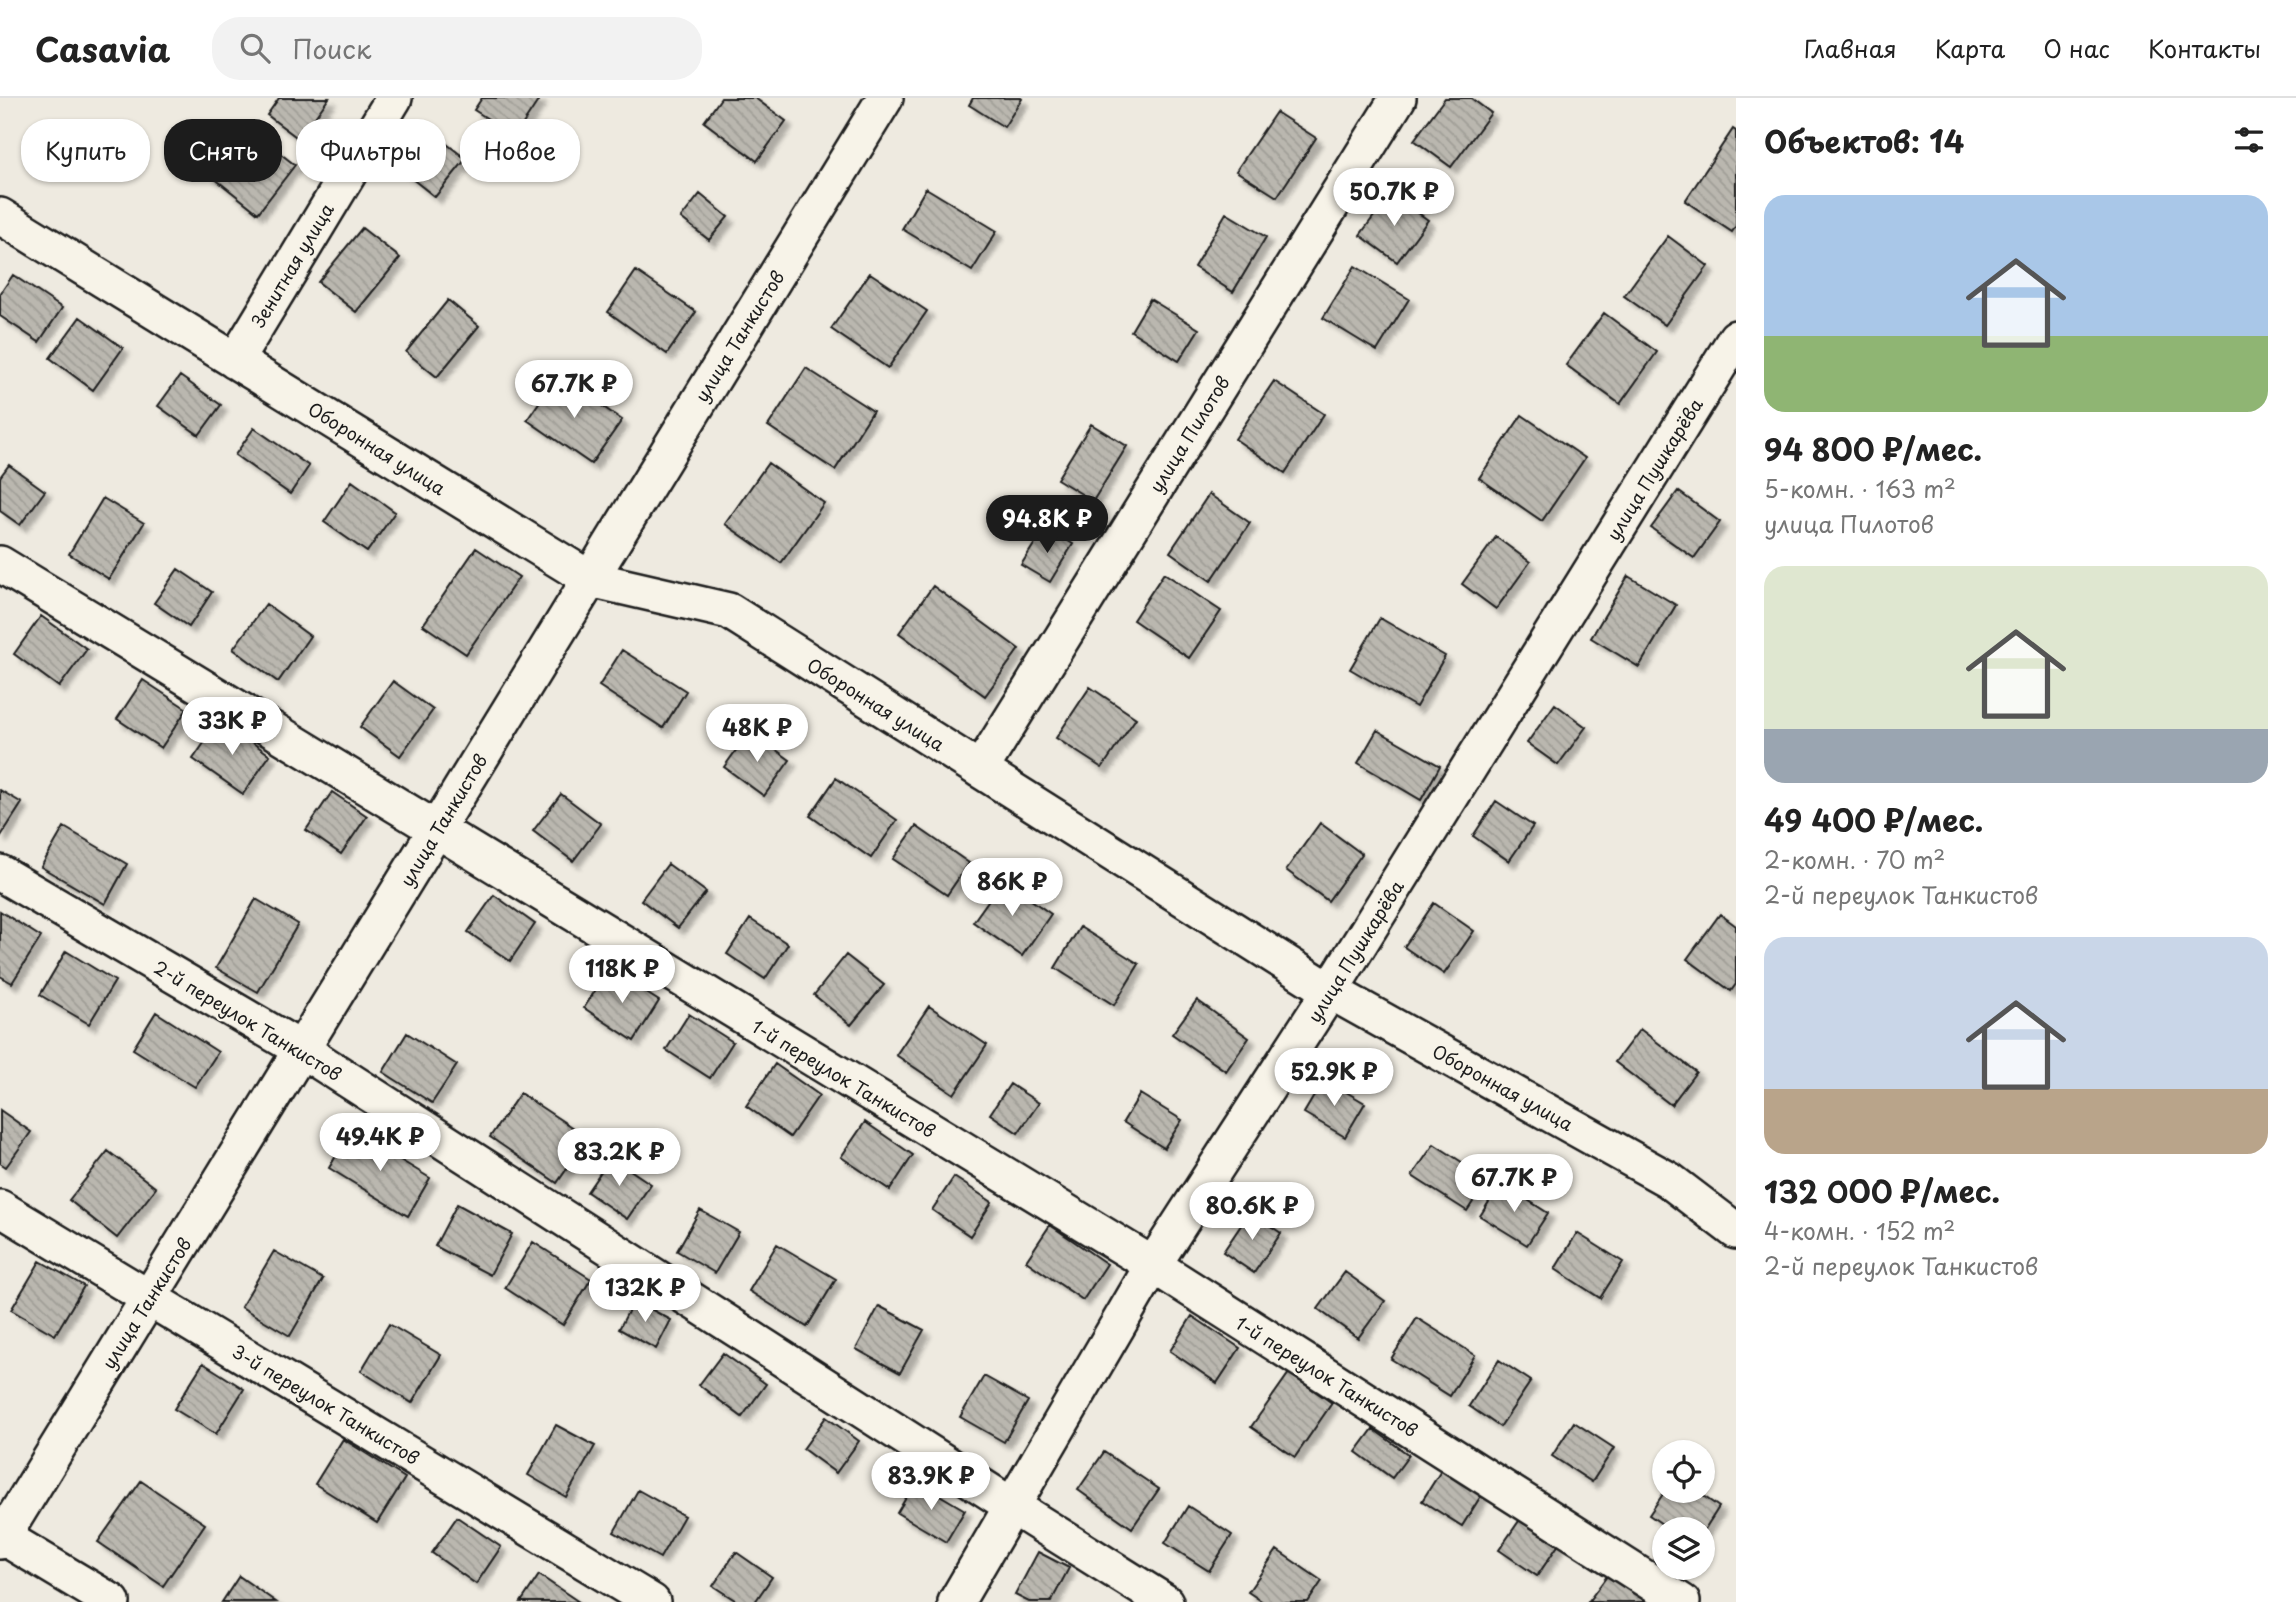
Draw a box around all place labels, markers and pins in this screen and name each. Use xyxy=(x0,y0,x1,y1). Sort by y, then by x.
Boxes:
pin: 50.7K ₽ xyxy=(1329,169,1459,228)
pin: 67.7K ₽ xyxy=(509,360,639,420)
pin: 94.8K ₽ xyxy=(982,496,1112,555)
pin: 33K ₽ xyxy=(183,698,281,757)
pin: 48K ₽ xyxy=(708,704,806,764)
pin: 86K ₽ xyxy=(963,858,1061,918)
pin: 118K ₽ xyxy=(565,946,679,1005)
pin: 52.9K ₽ xyxy=(1269,1048,1399,1108)
pin: 49.4K ₽ xyxy=(315,1114,445,1173)
pin: 83.2K ₽ xyxy=(554,1128,684,1188)
pin: 67.7K ₽ xyxy=(1449,1154,1579,1214)
pin: 80.6K ₽ xyxy=(1187,1182,1317,1242)
pin: 132K ₽ xyxy=(588,1264,702,1324)
pin: 83.9K ₽ xyxy=(866,1452,996,1512)

